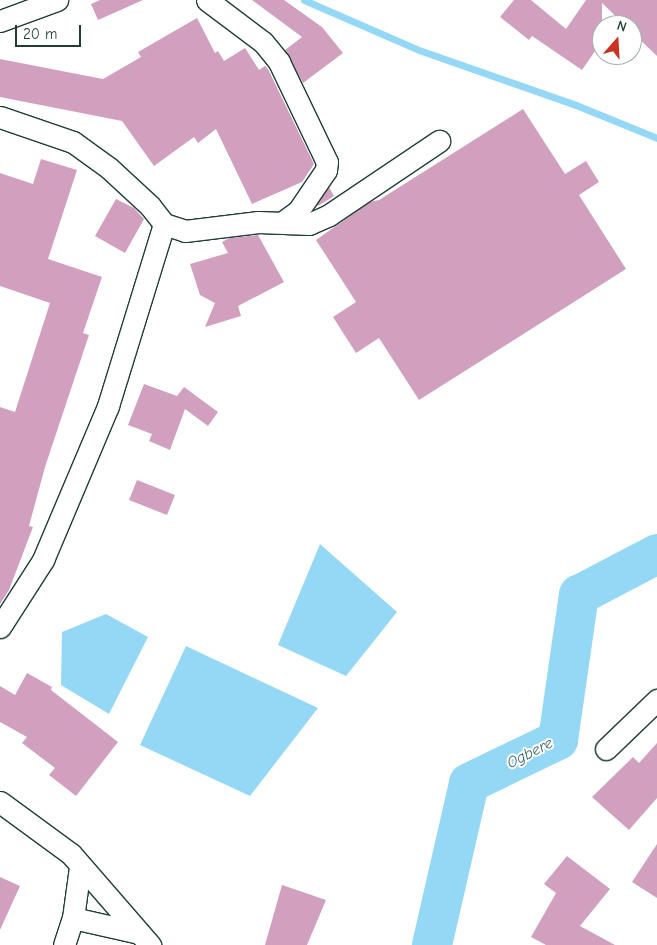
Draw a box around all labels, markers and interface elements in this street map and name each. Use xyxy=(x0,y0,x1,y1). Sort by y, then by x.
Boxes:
scale bar xyxy=(18,15,84,47)
north arrow xyxy=(592,15,642,65)
text: N xyxy=(615,17,629,36)
text: 20 m xyxy=(23,25,57,43)
water label: Ogbere xyxy=(504,733,556,773)

